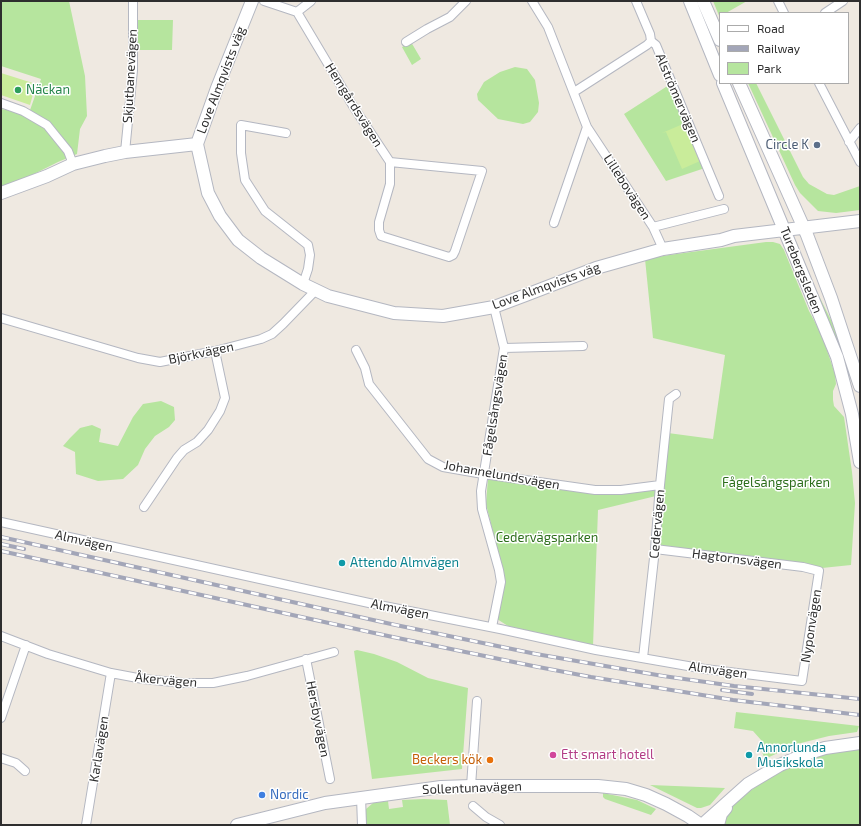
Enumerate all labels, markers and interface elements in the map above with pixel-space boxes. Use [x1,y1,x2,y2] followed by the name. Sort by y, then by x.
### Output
[719,12,849,84] legend
[757,21,785,35] text: Road
[193,24,249,136] street label: Love Almqvists väg
[120,29,140,123] street label: Skjutbanevägen
[757,41,800,55] text: Railway
[652,51,704,145] street label: Alströmervägen
[322,60,386,150] street label: Hemgårdsvägen
[757,61,782,75] text: Park
[26,82,70,98] place label: Näckan
[13,85,23,95] marker: Näckan
[766,137,809,153] place label: Circle K
[812,140,822,150] marker: Circle K
[600,151,654,223] street label: Lillebovägen
[777,224,825,316] street label: Turebergsleden
[490,259,602,313] street label: Love Almqvists väg
[167,338,235,368] street label: Björkvägen
[479,353,511,457] street label: Fågelsångsvägen
[443,457,561,493] street label: Johannelundsvägen
[722,475,830,491] park label: Fågelsångsparken
[646,489,668,559] street label: Cedervägen
[53,527,115,555] street label: Almvägen
[496,530,598,546] park label: Cedervägsparken
[691,546,783,572] street label: Hagtornsvägen
[350,555,459,571] place label: Attendo Almvägen
[337,558,347,568] marker: Attendo Almvägen
[797,588,825,664] street label: Nyponvägen
[370,596,430,622] street label: Almvägen
[688,658,748,682] street label: Almvägen
[134,670,198,690] street label: Åkervägen
[303,680,333,758] street label: Hersbyvägen
[86,715,112,783] street label: Karlavägen
[757,740,826,771] place label: Annorlunda Musikskola
[561,747,654,763] place label: Ett smart hotell
[548,750,558,760] marker: Ett smart hotell
[744,750,754,760] marker: Annorlunda Musikskola
[412,752,482,768] place label: Beckers kök
[485,755,495,765] marker: Beckers kök
[422,778,522,798] street label: Sollentunavägen
[270,787,309,803] place label: Nordic
[257,790,267,800] marker: Nordic

